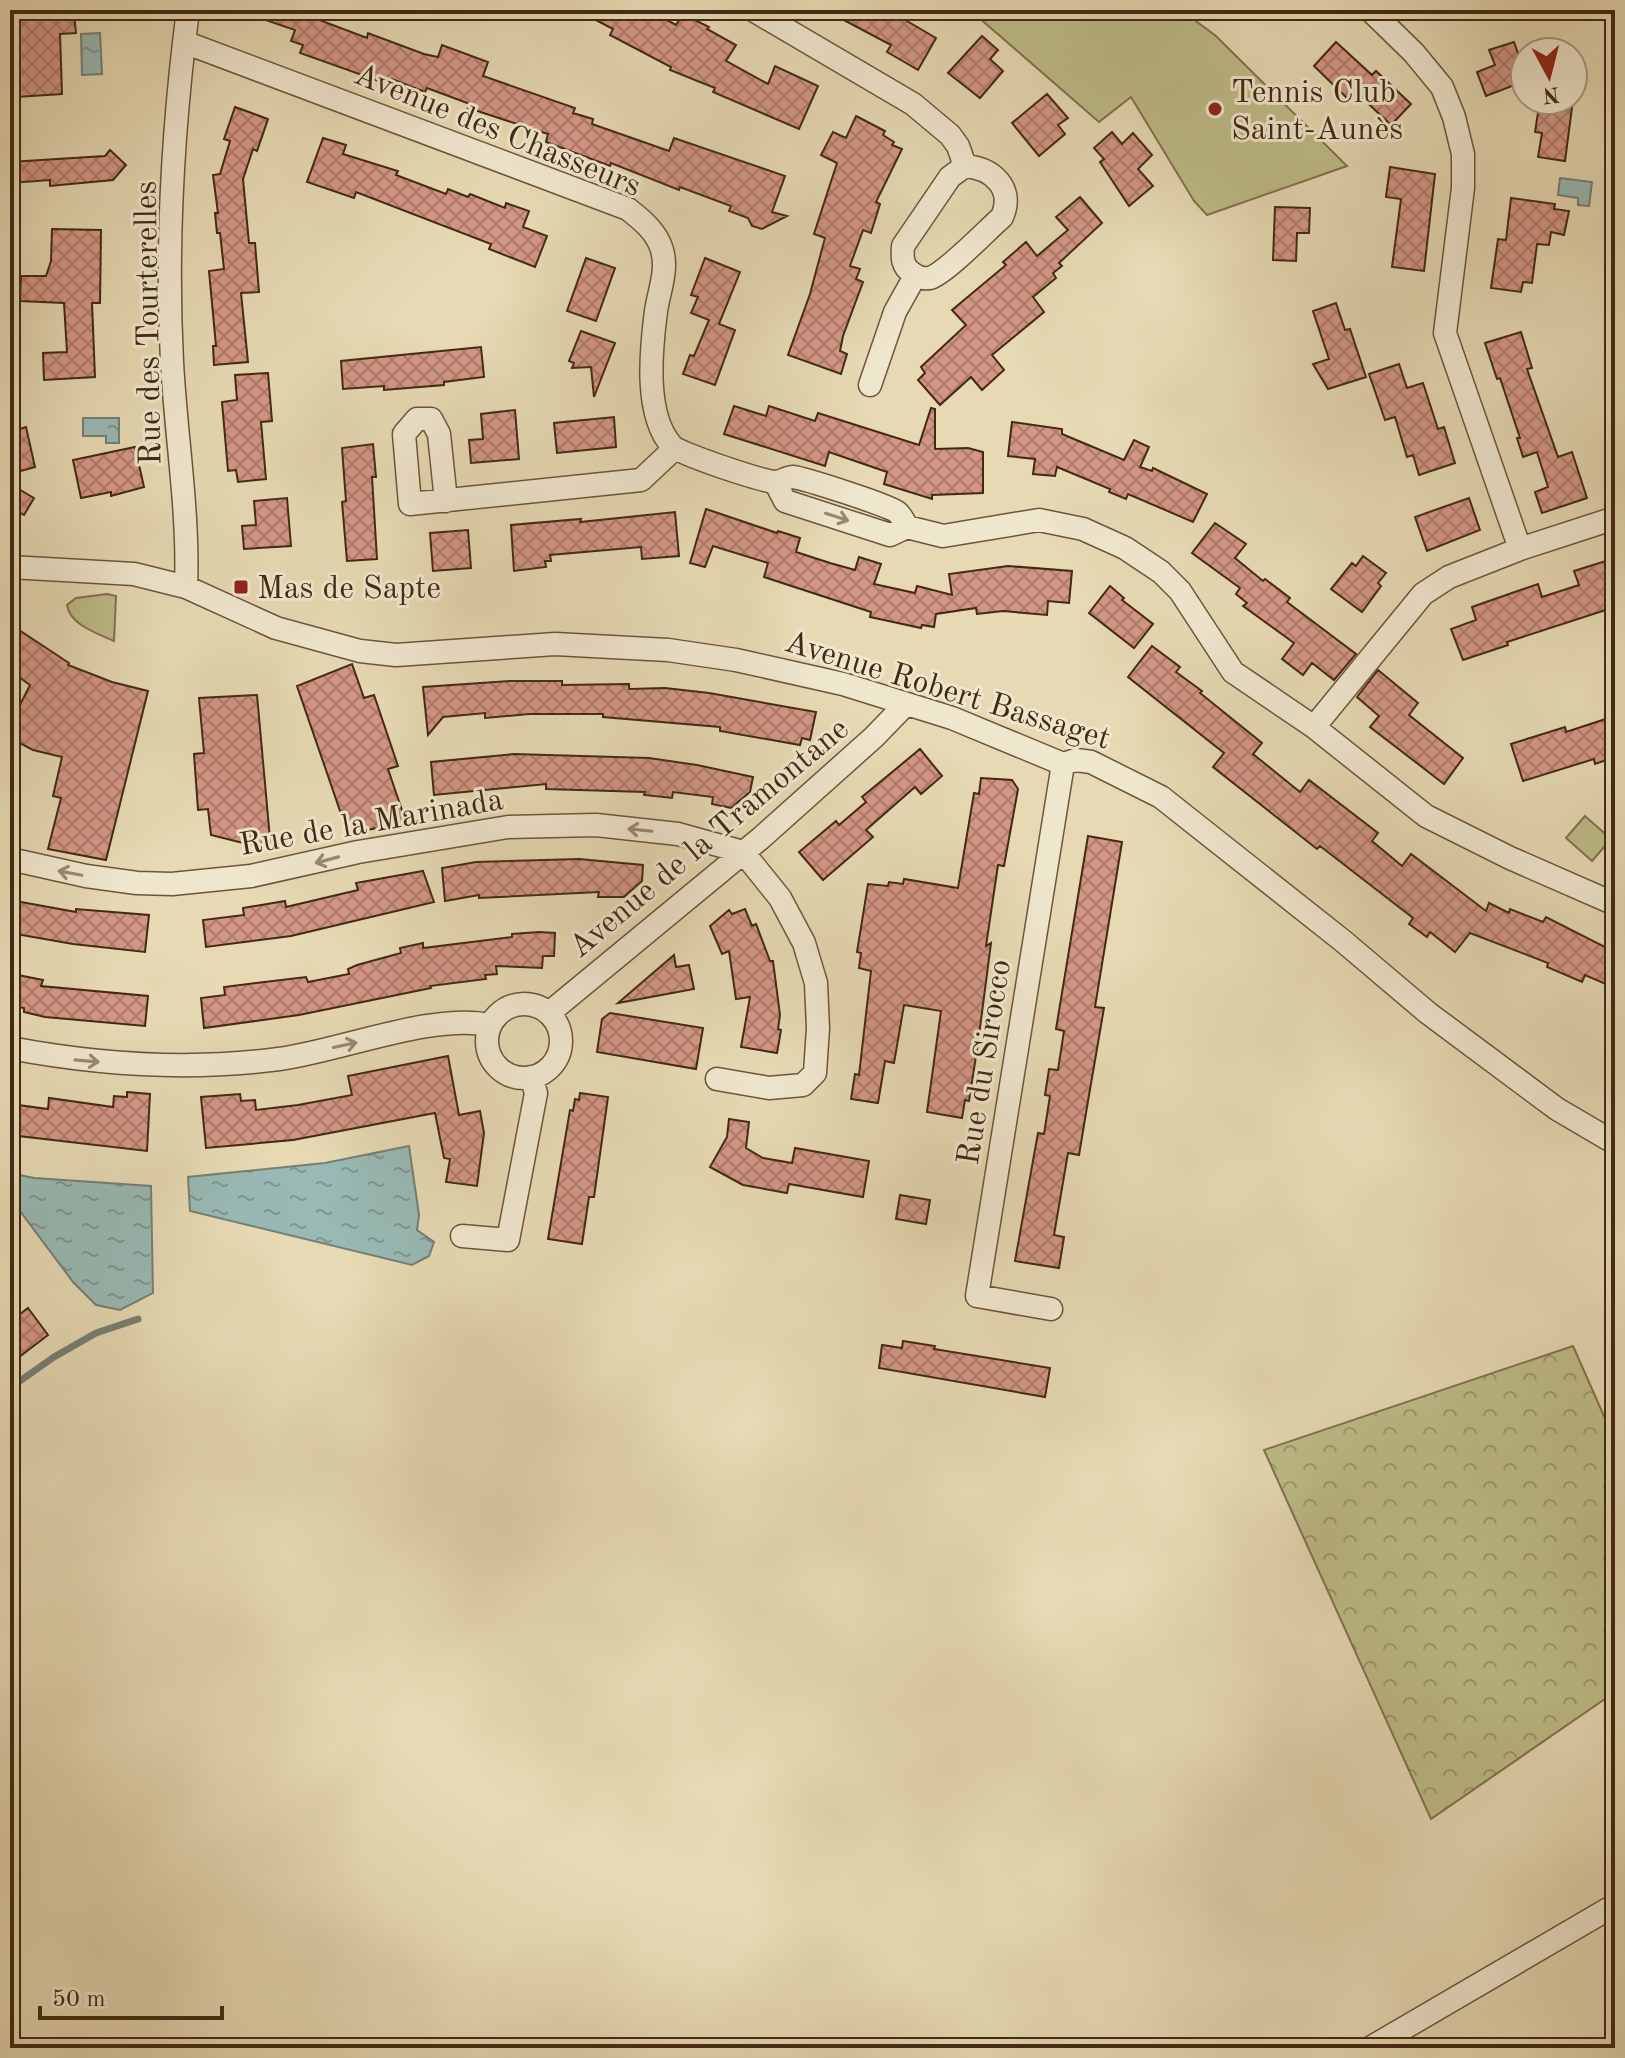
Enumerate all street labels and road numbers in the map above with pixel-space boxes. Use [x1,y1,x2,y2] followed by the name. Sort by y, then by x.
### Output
[349,60,645,204] street label: Avenue des Chasseurs
[132,181,168,465] street label: Rue des Tourterelles
[781,627,1114,757] street label: Avenue Robert Bassaget
[564,713,856,965] street label: Avenue de la Tramontane
[237,785,506,863] street label: Rue de la Marinada
[954,957,1018,1168] street label: Rue du Sirocco

